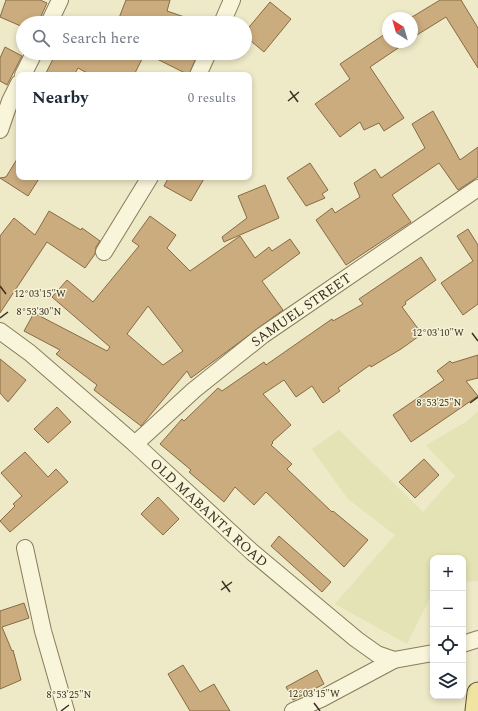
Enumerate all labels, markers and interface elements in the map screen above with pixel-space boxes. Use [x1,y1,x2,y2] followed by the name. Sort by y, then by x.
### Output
[382,12,418,48] north arrow
[16,16,252,60] search box
[30,27,52,49] icon: search
[62,27,140,50] text: Search here
[32,85,88,111] text: Nearby
[188,88,236,108] text: 0 results
[246,267,355,351] street label: SAMUEL STREET
[14,286,66,302] text: 12°03'15"W
[17,304,62,320] text: 8°53'30"N
[412,325,464,341] text: 12°03'10"W
[417,395,462,411] text: 8°53'25"N
[146,453,273,572] street label: OLD MABANTA ROAD
[430,555,466,699] map controls
[430,555,466,591] button: +
[430,591,466,627] button: −
[430,627,466,663] button: locate
[430,663,466,699] button: layers
[288,686,340,702] text: 12°03'15"W
[47,687,92,703] text: 8°53'25"N

